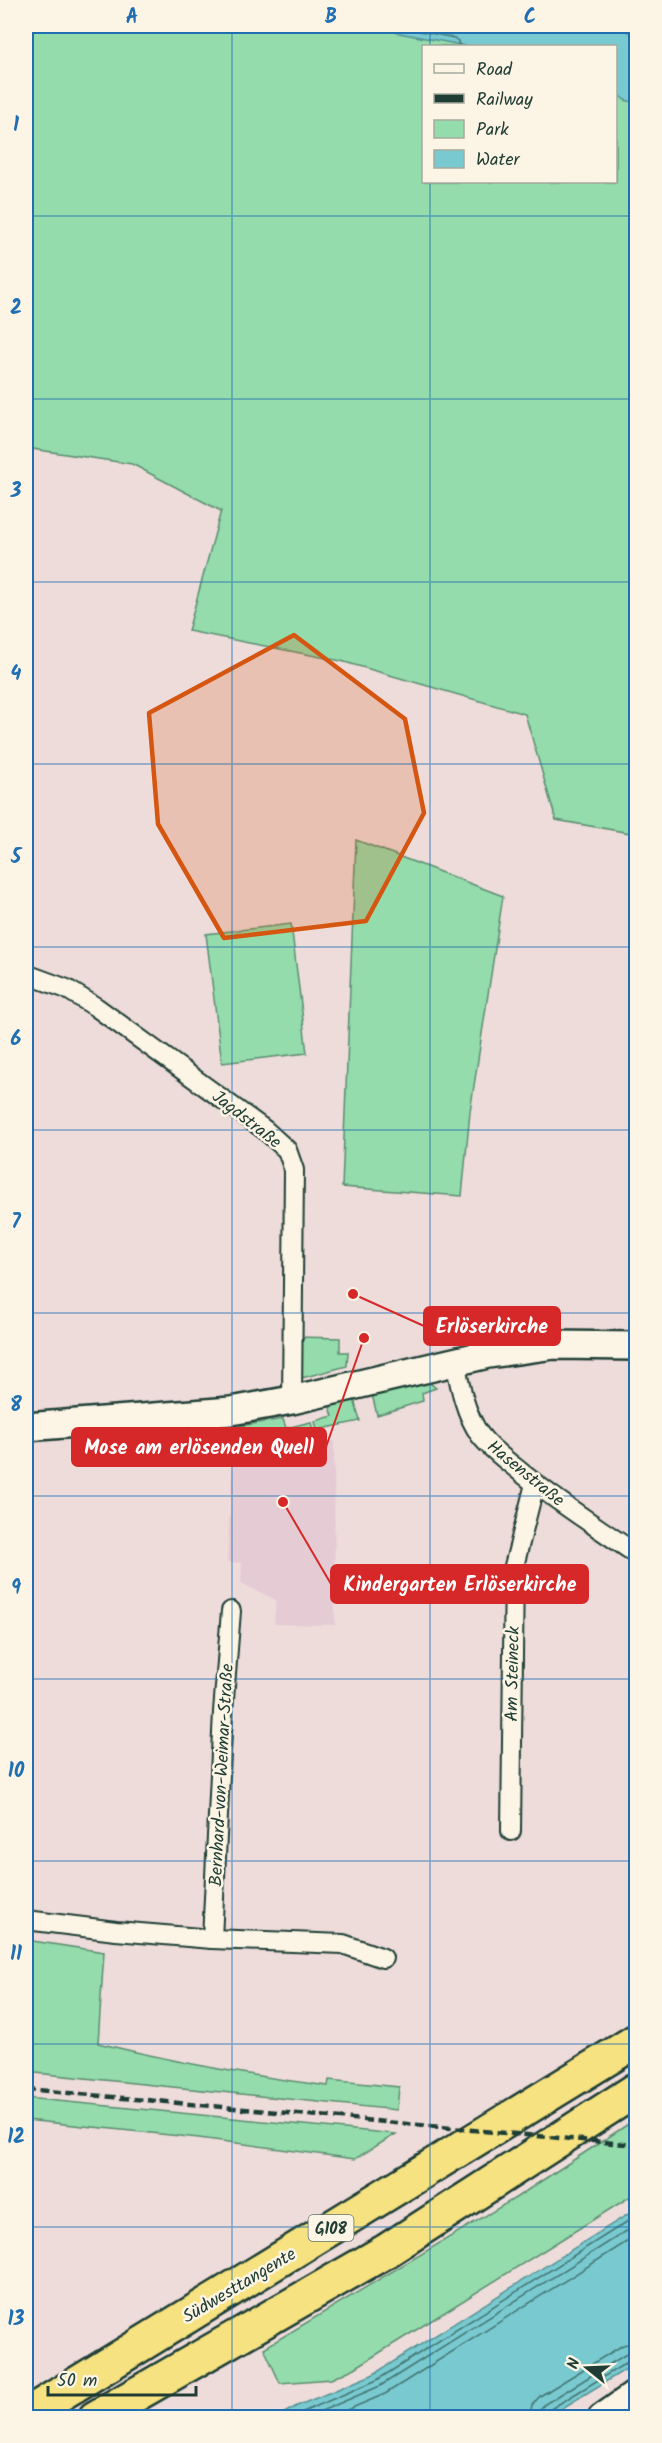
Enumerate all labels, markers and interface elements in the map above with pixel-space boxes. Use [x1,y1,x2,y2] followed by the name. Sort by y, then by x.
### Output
[126,2,138,34] text: A
[325,2,337,34] text: B
[524,2,536,34] text: C
[422,45,617,183] legend
[476,56,513,85] text: Road
[476,86,533,115] text: Railway
[13,110,19,142] text: 1
[476,116,509,145] text: Park
[476,146,521,175] text: Water
[10,293,22,325] text: 2
[10,476,22,508] text: 3
[11,659,22,691] text: 4
[10,842,23,874] text: 5
[11,1024,22,1056] text: 6
[205,1083,287,1157] street label: Jagdstraße
[11,1207,21,1239] text: 7
[424,1307,560,1345] callout: Erlöserkirche
[436,1312,548,1344] text: Erlöserkirche
[10,1390,22,1422] text: 8
[72,1428,326,1466] callout: Mose am erlösenden Quell
[84,1433,314,1465] text: Mose am erlösenden Quell
[480,1433,571,1515] street label: Hasenstraße
[331,1565,588,1603] callout: Kindergarten Erlöserkirche
[344,1570,577,1602] text: Kindergarten Erlöserkirche
[11,1573,21,1605] text: 9
[498,1625,529,1722] street label: Am Steineck
[202,1663,243,1887] street label: Bernhard-von-Weimar-Straße
[8,1756,25,1788] text: 10
[10,1939,22,1971] text: 11
[7,2122,25,2154] text: 12
[308,2215,354,2241] road number: G108
[177,2241,302,2332] street label: Südwesttangente
[8,2304,25,2336] text: 13
[557,2338,617,2398] north arrow
[561,2355,588,2372] text: N
[48,2359,196,2397] scale bar
[57,2367,97,2396] text: 50 m

